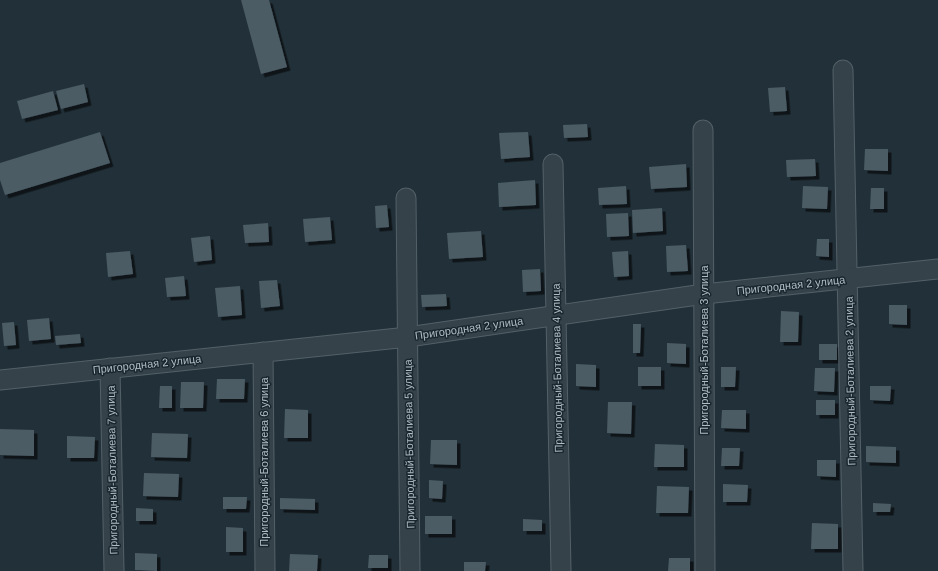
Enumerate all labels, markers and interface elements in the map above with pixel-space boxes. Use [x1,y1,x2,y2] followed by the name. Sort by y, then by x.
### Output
[698,264,710,435] street label: Пригородный-Боталиева 3 улица
[736,273,847,297] street label: Пригородная 2 улица
[550,282,564,453] street label: Пригородный-Боталиева 4 улица
[843,295,857,466] street label: Пригородный-Боталиева 2 улица
[414,314,525,342] street label: Пригородная 2 улица
[92,352,203,376] street label: Пригородная 2 улица
[402,358,416,529] street label: Пригородный-Боталиева 5 улица
[258,376,270,547] street label: Пригородный-Боталиева 6 улица
[105,384,119,555] street label: Пригородный-Боталиева 7 улица

